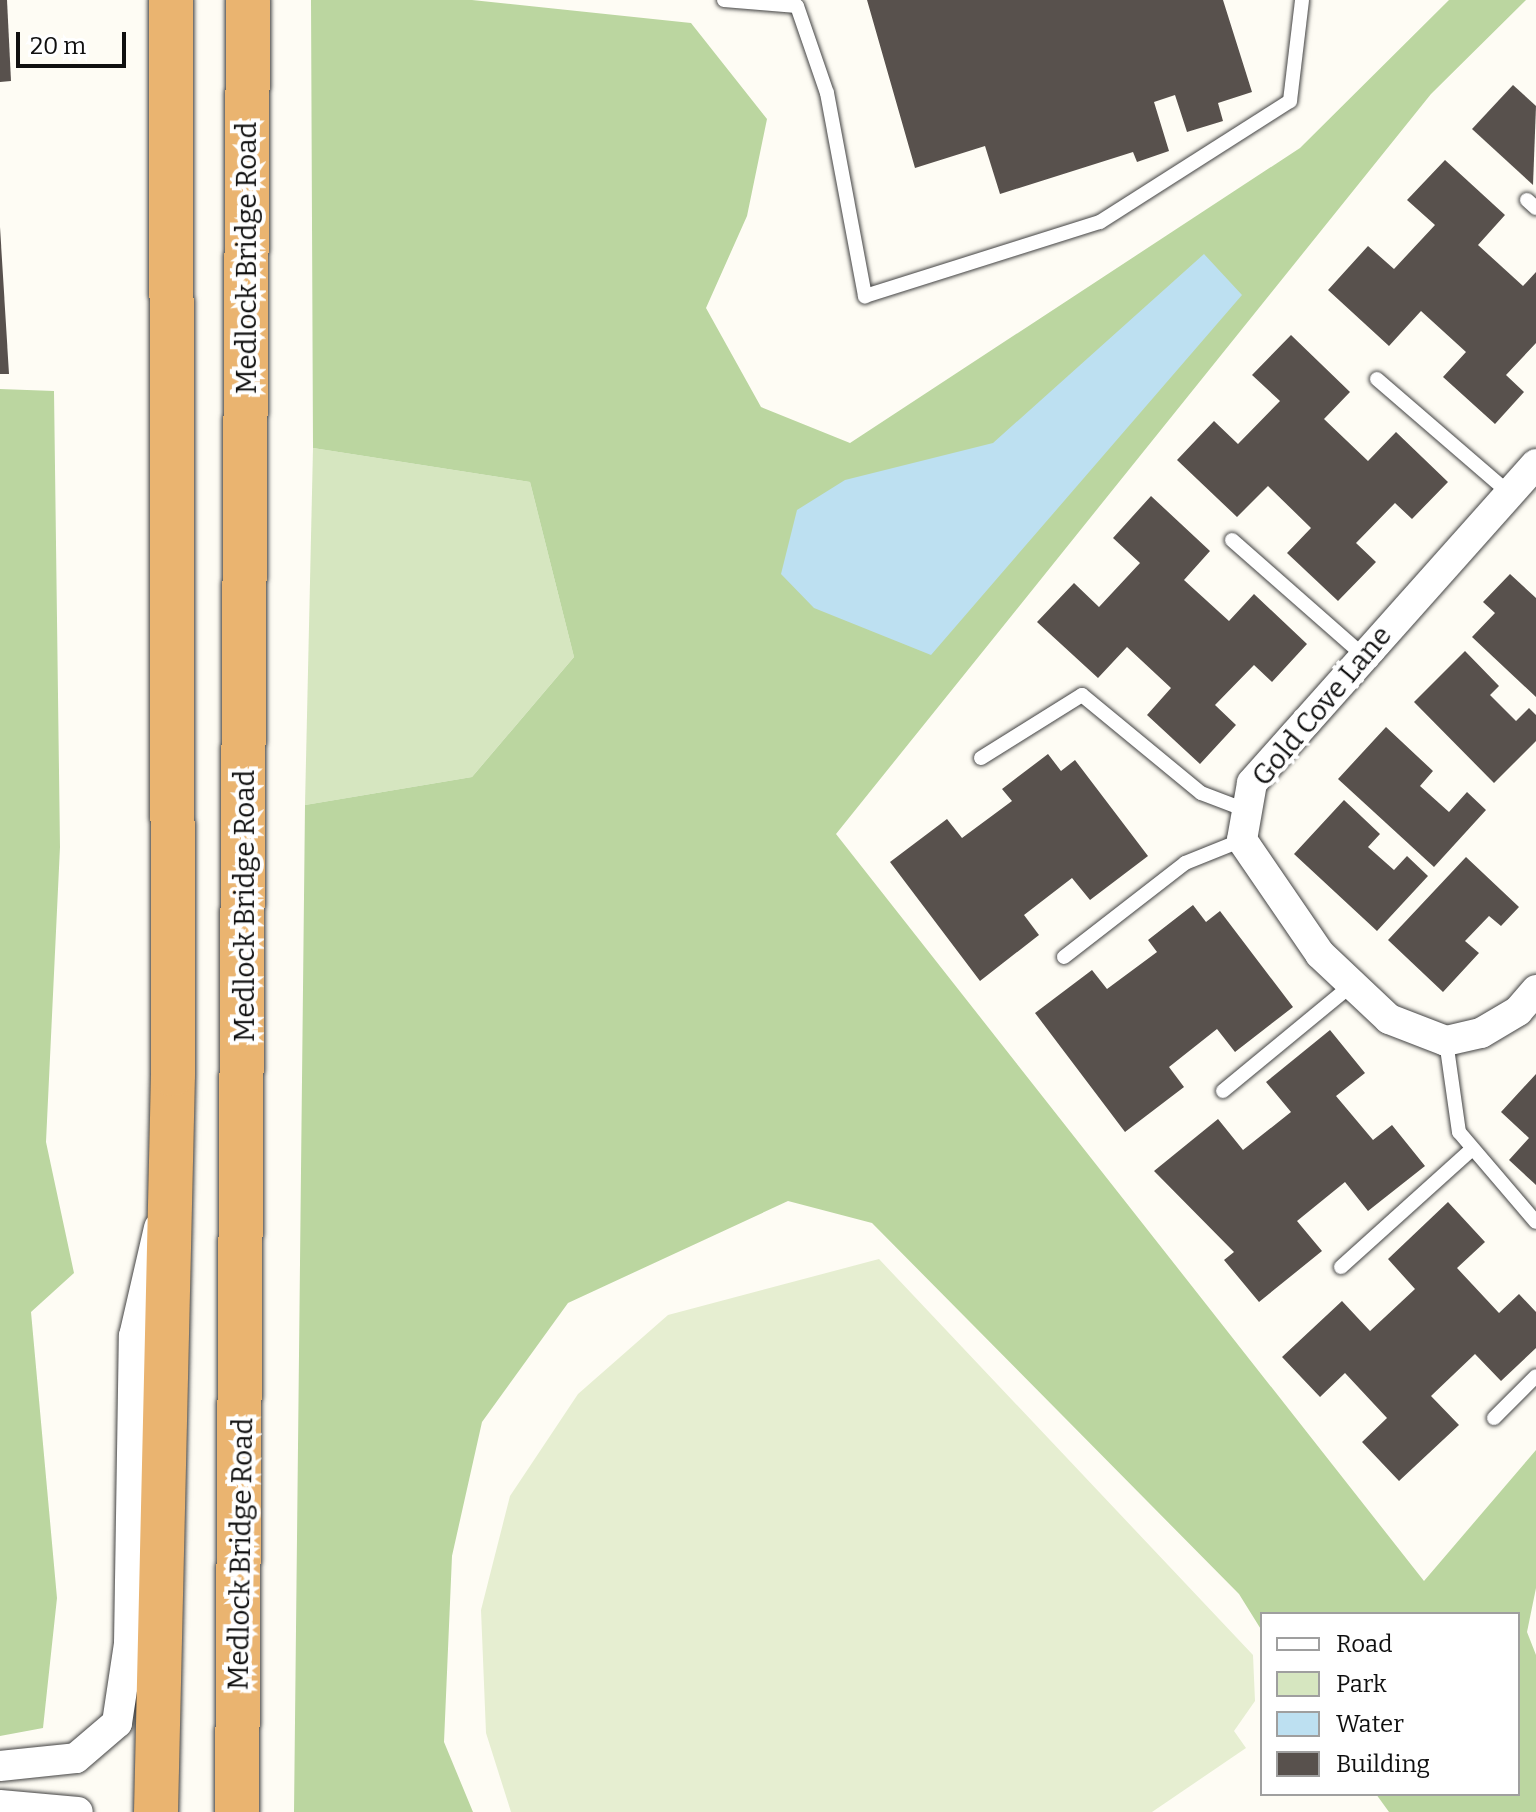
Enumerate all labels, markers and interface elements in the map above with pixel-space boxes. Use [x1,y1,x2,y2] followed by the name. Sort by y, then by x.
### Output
[20,16,130,66] scale bar
[30,32,86,60] text: 20 m
[230,122,264,394] street label: Medlock Bridge Road
[1245,619,1399,793] street label: Gold Cove Lane
[228,770,262,1042] street label: Medlock Bridge Road
[222,1418,260,1690] street label: Medlock Bridge Road
[1260,1612,1520,1796] legend
[1336,1630,1392,1658] text: Road
[1336,1670,1387,1698] text: Park
[1336,1710,1404,1738] text: Water
[1336,1750,1430,1778] text: Building

